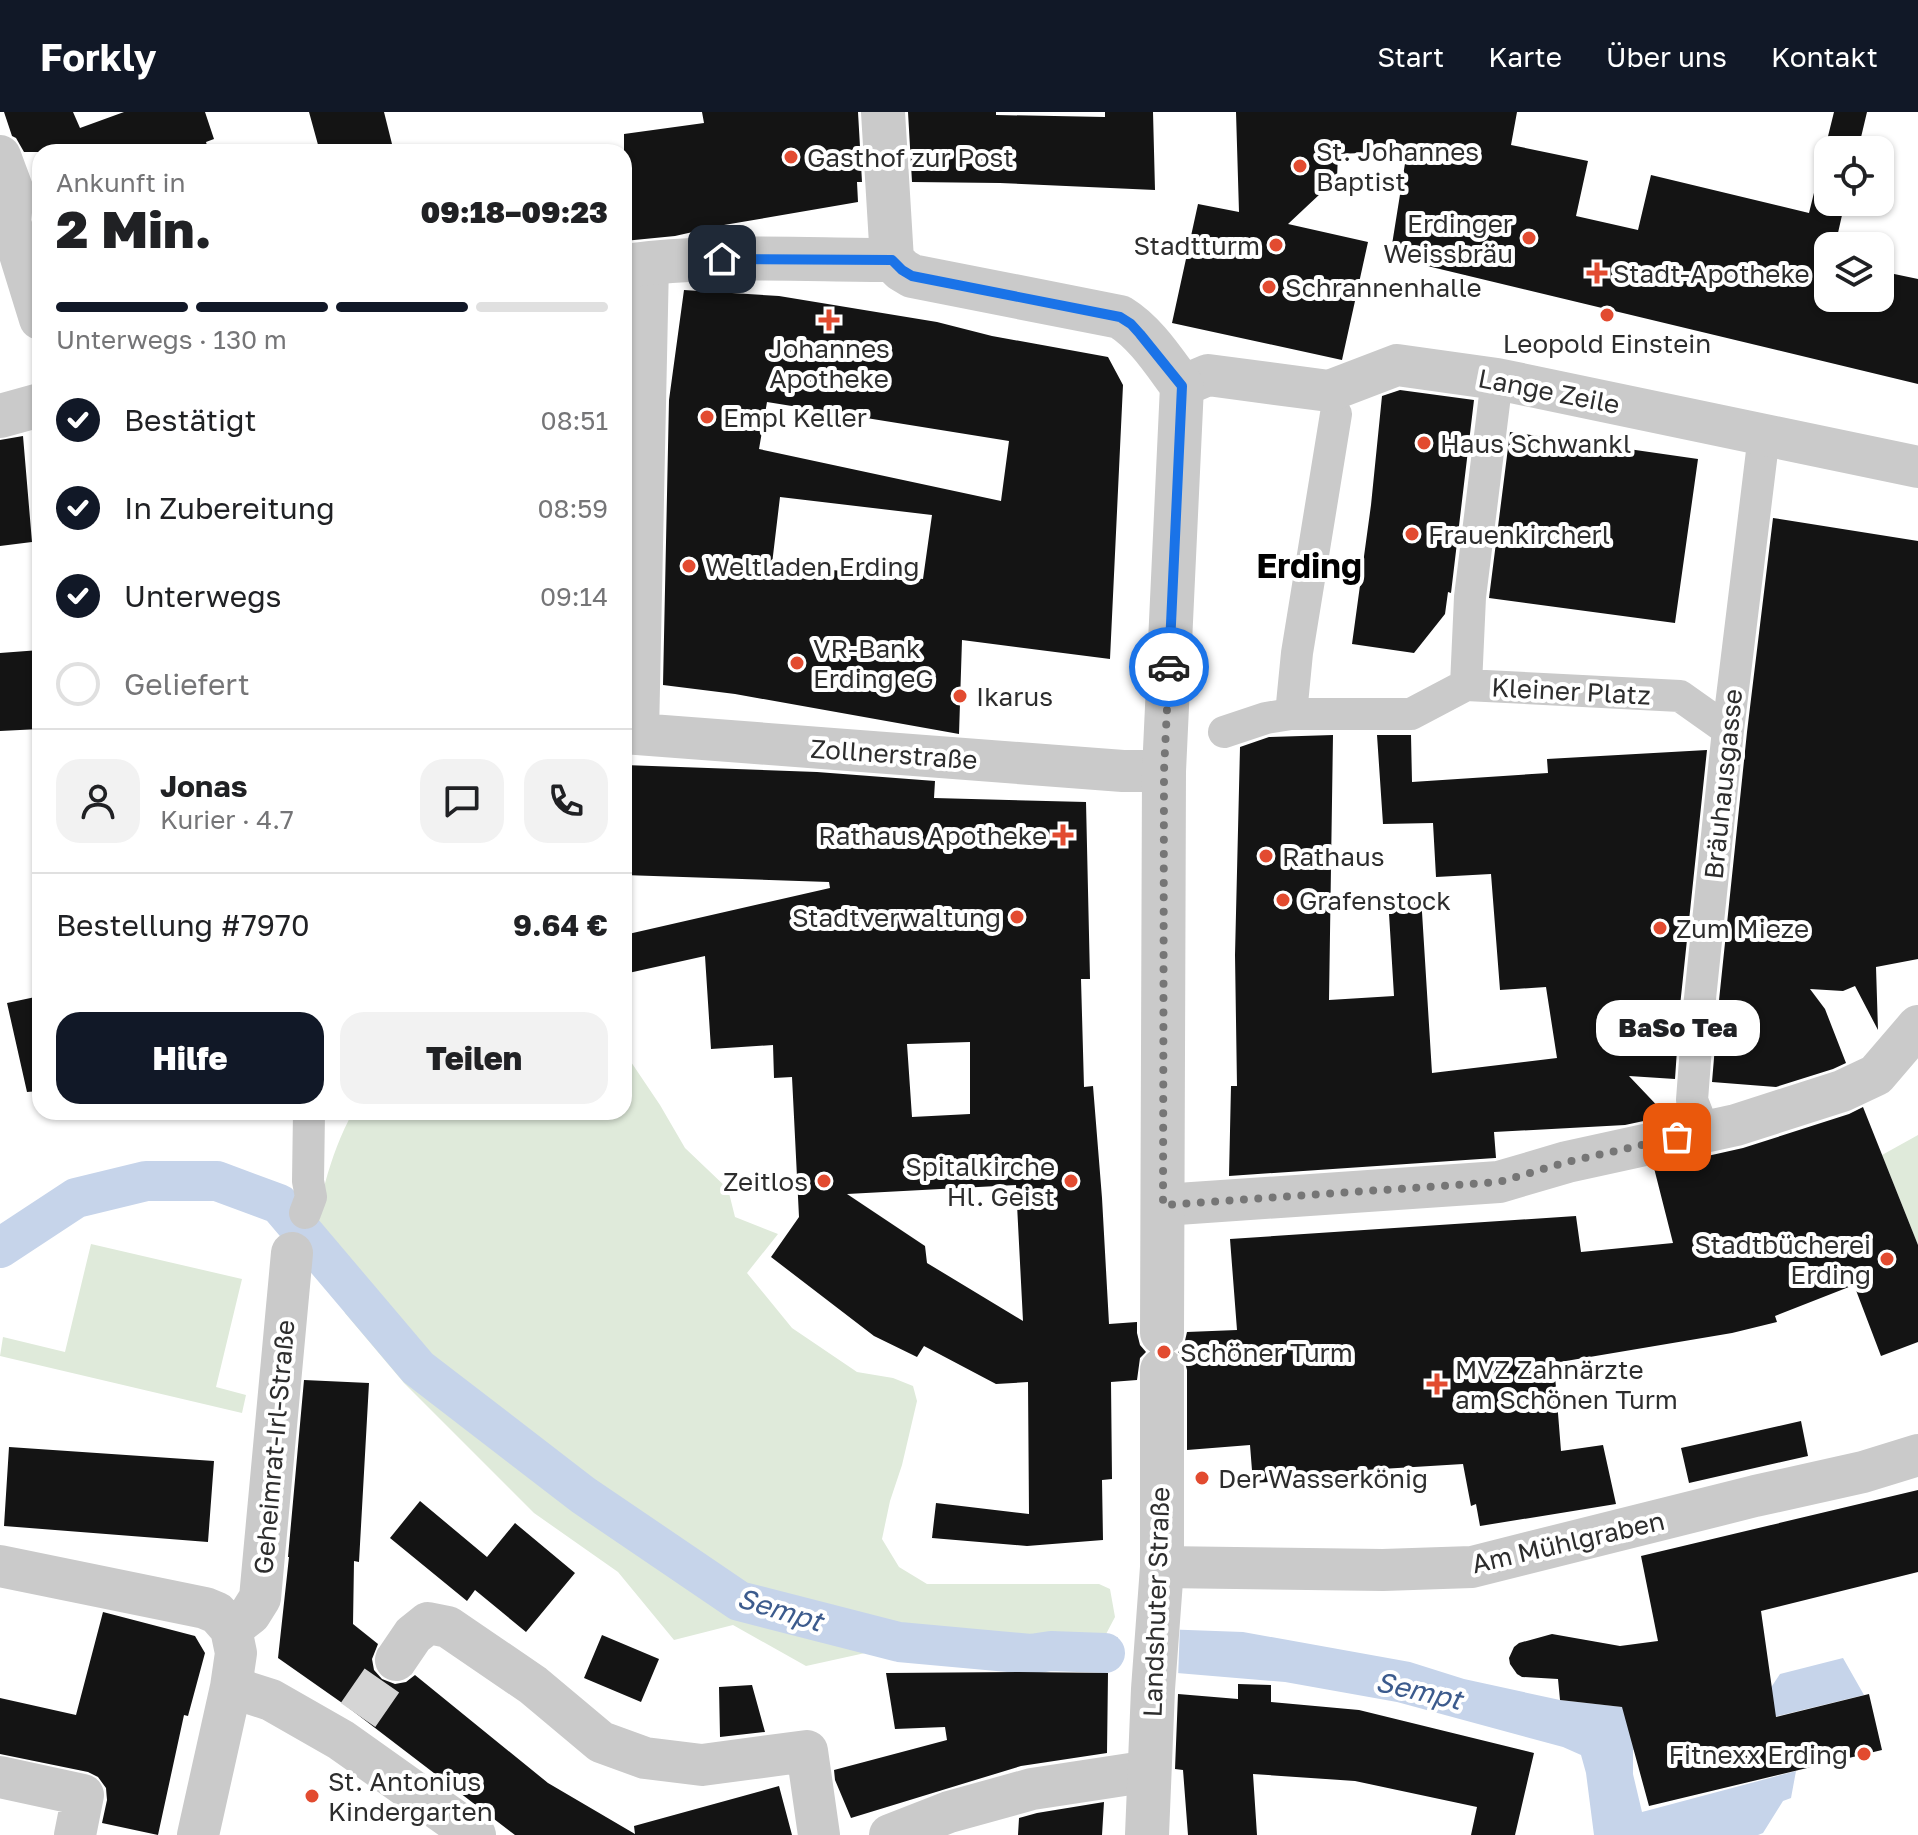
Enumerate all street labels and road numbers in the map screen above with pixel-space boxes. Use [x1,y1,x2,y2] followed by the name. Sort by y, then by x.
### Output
[1476,362,1622,420] street label: Lange Zeile
[1491,671,1651,711] street label: Kleiner Platz
[1698,687,1748,881] street label: Bräuhausgasse
[809,733,979,775] street label: Zollnerstraße
[247,1319,301,1575] street label: Geheimrat-Irl-Straße
[1136,1486,1176,1718] street label: Landshuter Straße
[1469,1505,1667,1579] street label: Am Mühlgraben

